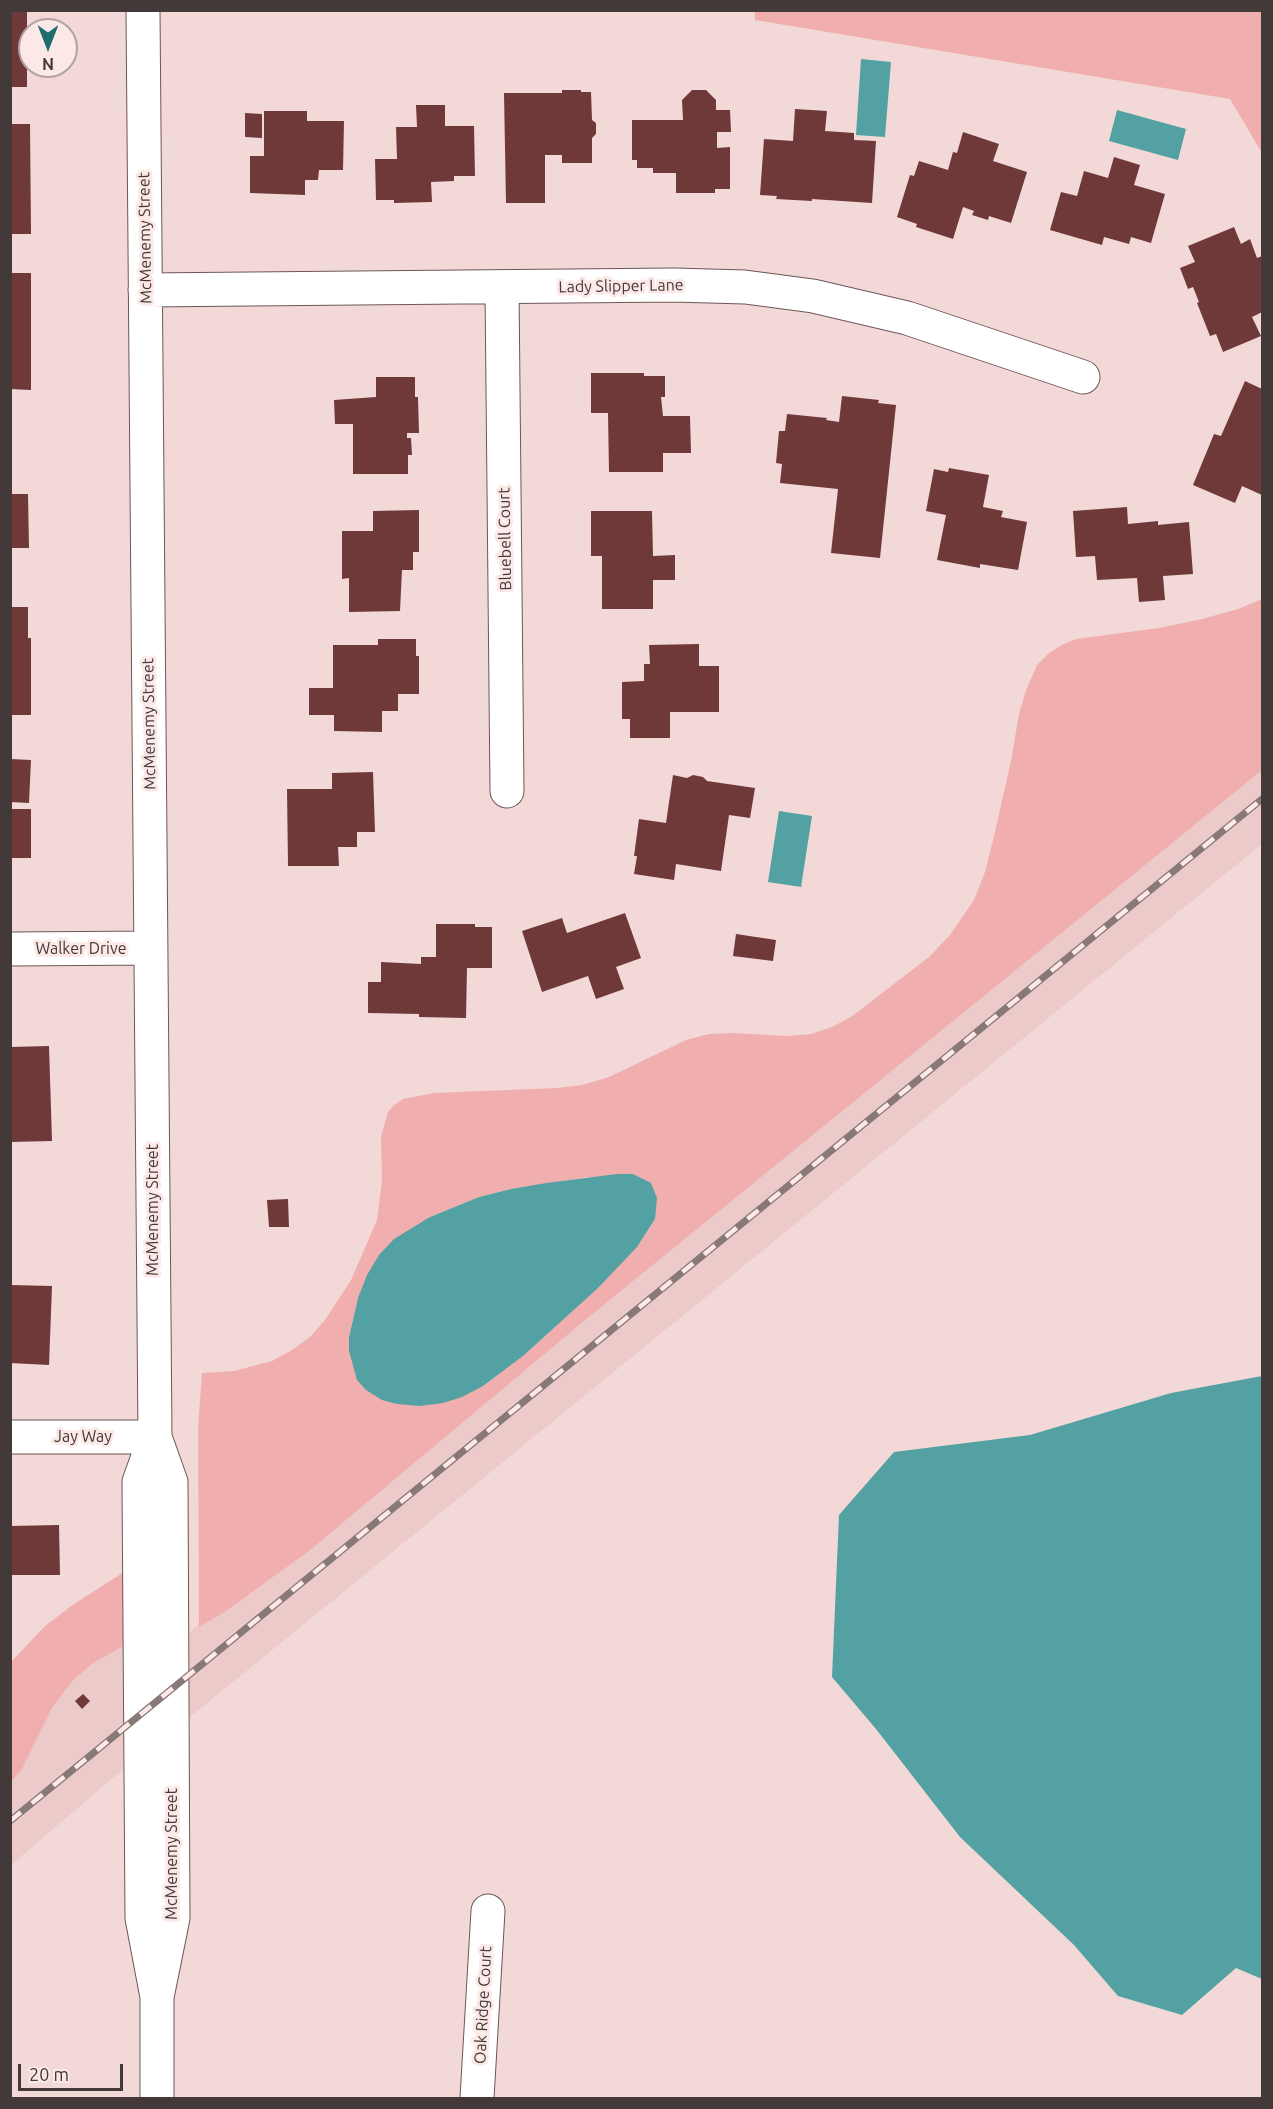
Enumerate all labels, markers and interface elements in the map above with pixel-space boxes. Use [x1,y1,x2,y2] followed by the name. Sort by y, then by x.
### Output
[18,18,78,78] north arrow
[42,55,54,73] text: N
[134,172,156,304] street label: McMenemy Street
[558,275,684,297] street label: Lady Slipper Lane
[495,487,515,591] street label: Bluebell Court
[138,658,160,790] street label: McMenemy Street
[35,939,127,959] street label: Walker Drive
[143,1144,163,1276] street label: McMenemy Street
[54,1427,112,1447] street label: Jay Way
[162,1788,182,1920] street label: McMenemy Street
[470,1946,496,2064] street label: Oak Ridge Court
[21,2052,126,2090] scale bar
[29,2064,69,2084] text: 20 m

